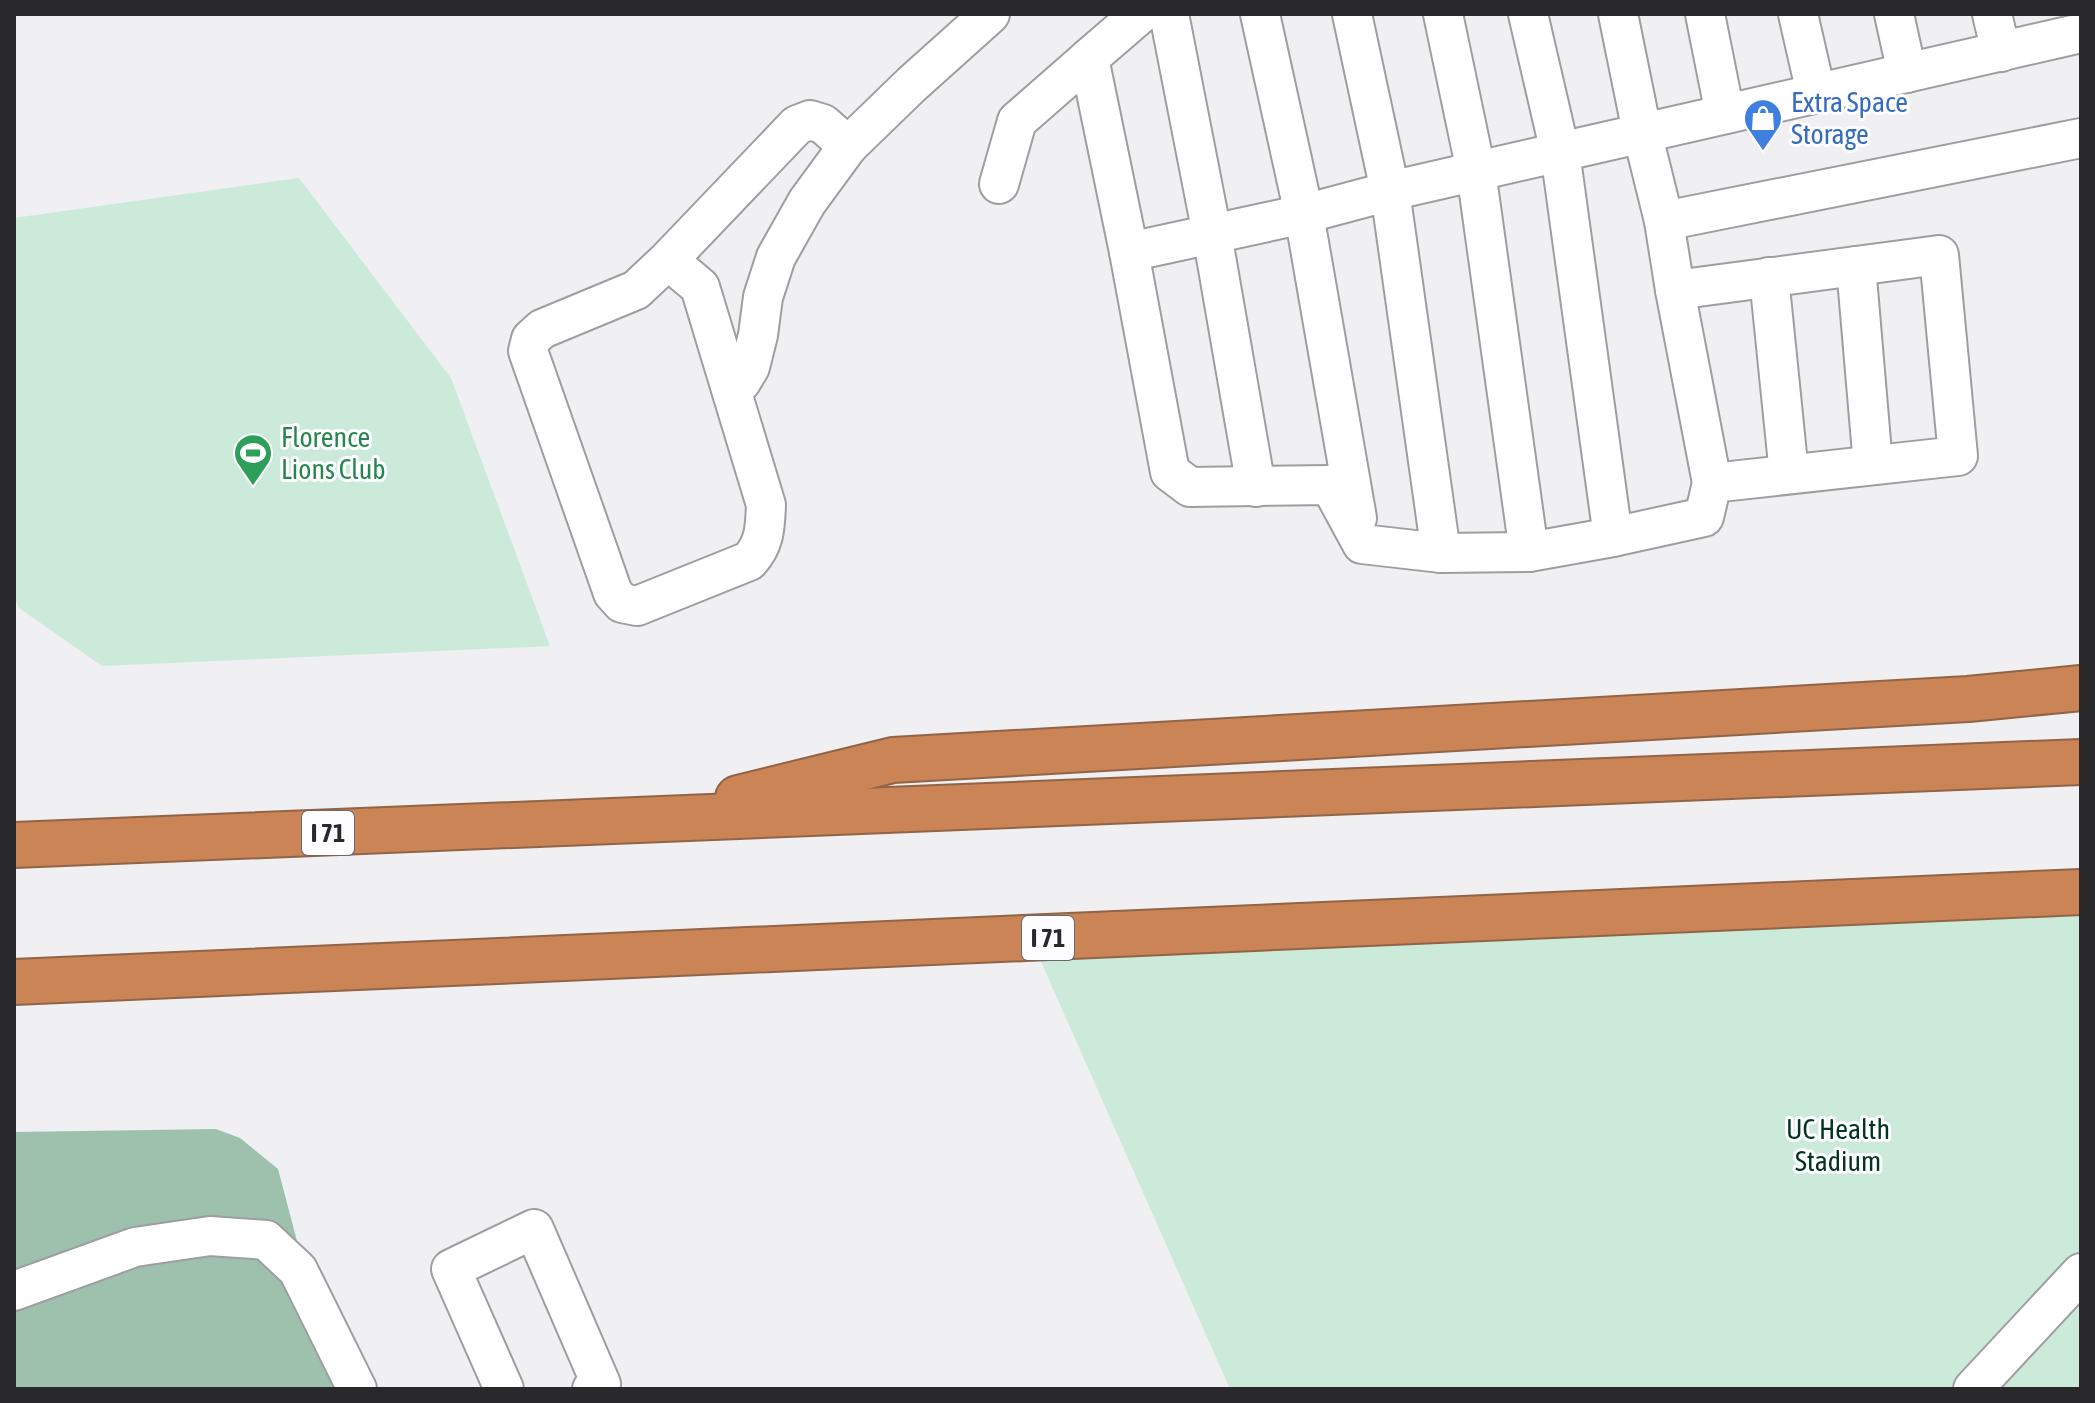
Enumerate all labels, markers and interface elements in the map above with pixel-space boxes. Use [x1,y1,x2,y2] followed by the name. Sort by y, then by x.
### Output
[1791,86,1908,150] place label: Extra Space Storage
[1742,97,1784,152] shop icon: Extra Space Storage
[281,421,386,485] place label: Florence Lions Club
[232,432,274,487] sports icon: Florence Lions Club
[302,811,354,855] road number: I 71
[1022,916,1074,960] road number: I 71
[1786,1113,1890,1177] park label: UC Health Stadium

